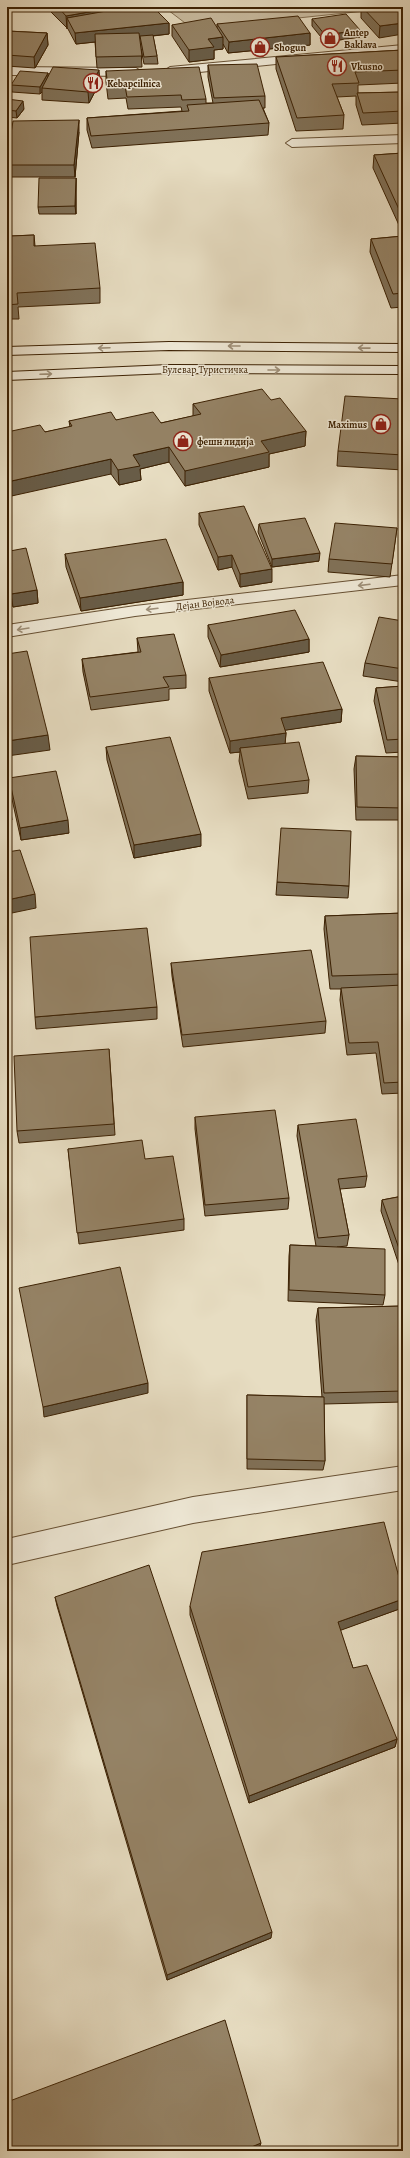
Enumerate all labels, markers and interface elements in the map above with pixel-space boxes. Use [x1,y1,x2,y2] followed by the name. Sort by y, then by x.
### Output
[343,26,377,51] place label: Antep Baklava
[319,27,341,49] shop icon: Antep Baklava
[249,36,271,58] shop icon: Shogun
[274,41,306,54] place label: Shogun
[326,55,348,77] restaurant icon: Vkusno
[350,60,383,73] place label: Vkusno
[82,72,104,94] restaurant icon: Kebapcilnica
[107,77,161,90] place label: Kebapcilnica
[228,342,241,350] one-way arrow
[98,344,111,352] one-way arrow
[358,344,371,352] one-way arrow
[162,363,249,377] street label: Булевар Туристичка
[267,366,280,374] one-way arrow
[39,370,52,377] one-way arrow
[370,413,392,435] shop icon: Maximus
[328,418,367,431] place label: Maximus
[172,430,194,452] shop icon: фешн лидија
[197,435,254,448] place label: фешн лидија
[358,581,371,589] one-way arrow
[175,593,235,613] street label: Дејан Војвода
[146,606,159,613] one-way arrow
[17,625,30,633] one-way arrow

